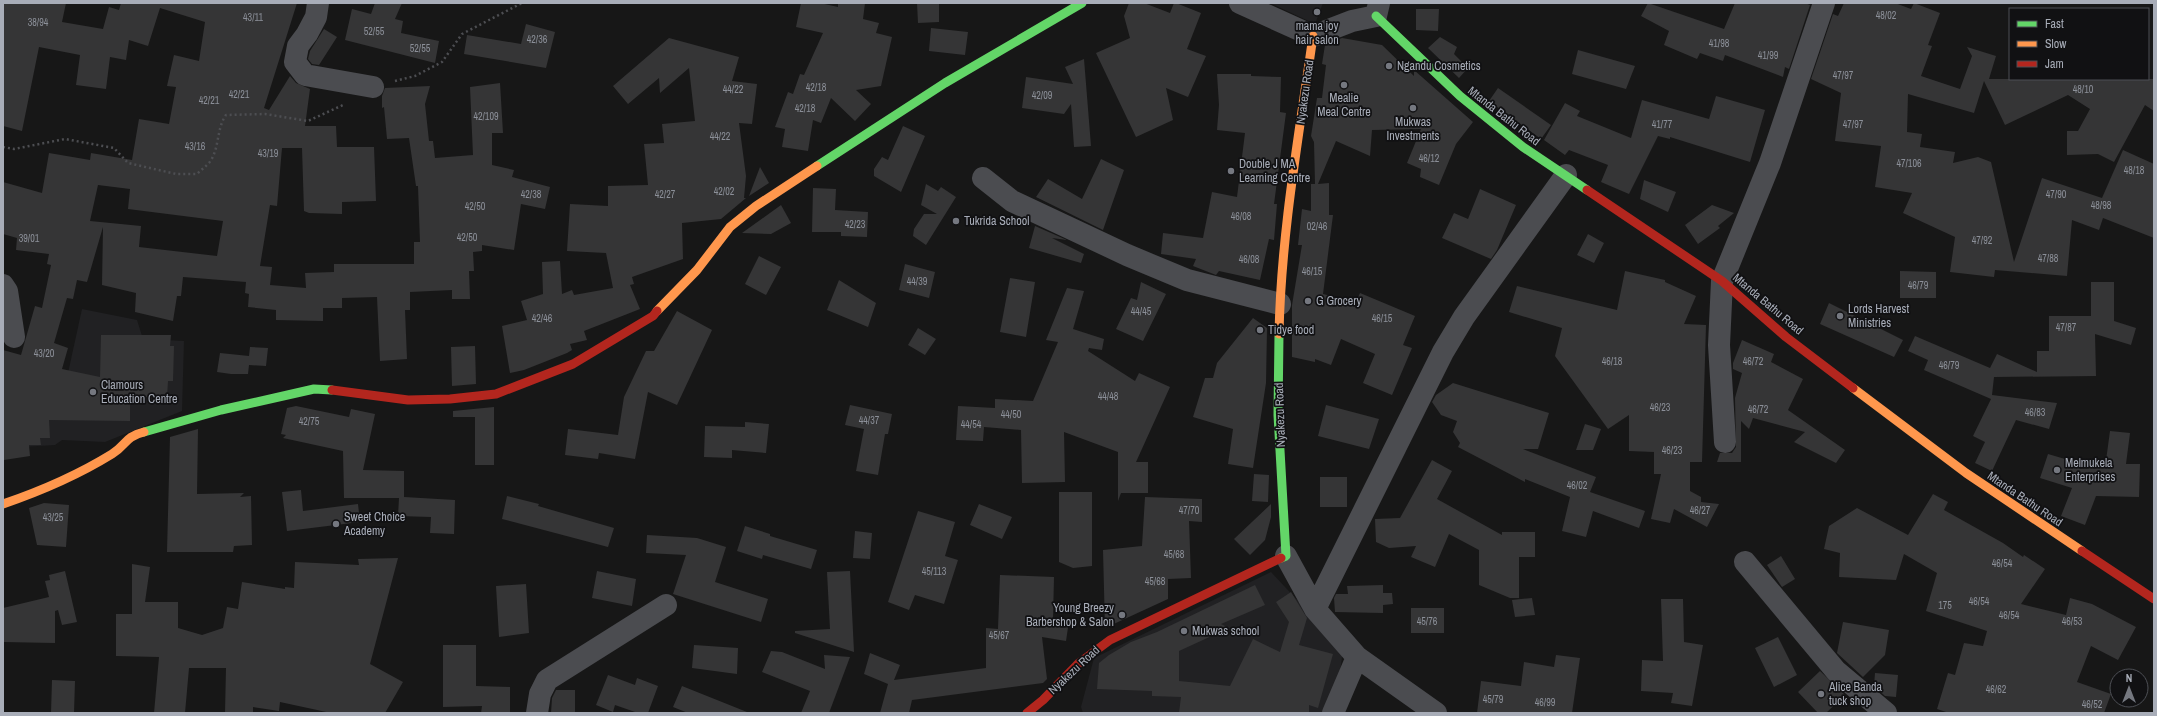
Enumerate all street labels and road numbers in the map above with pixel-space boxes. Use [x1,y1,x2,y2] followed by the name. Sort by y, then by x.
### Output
[1293,59,1317,125] street label: Nyakezu Road
[1465,83,1543,149] street label: Mtanda Bathu Road
[1729,270,1807,338] street label: Mtanda Bathu Road
[1271,382,1289,448] street label: Nyakezu Road
[1984,468,2066,530] street label: Mtanda Bathu Road
[1045,642,1103,698] street label: Nyakezu Road

